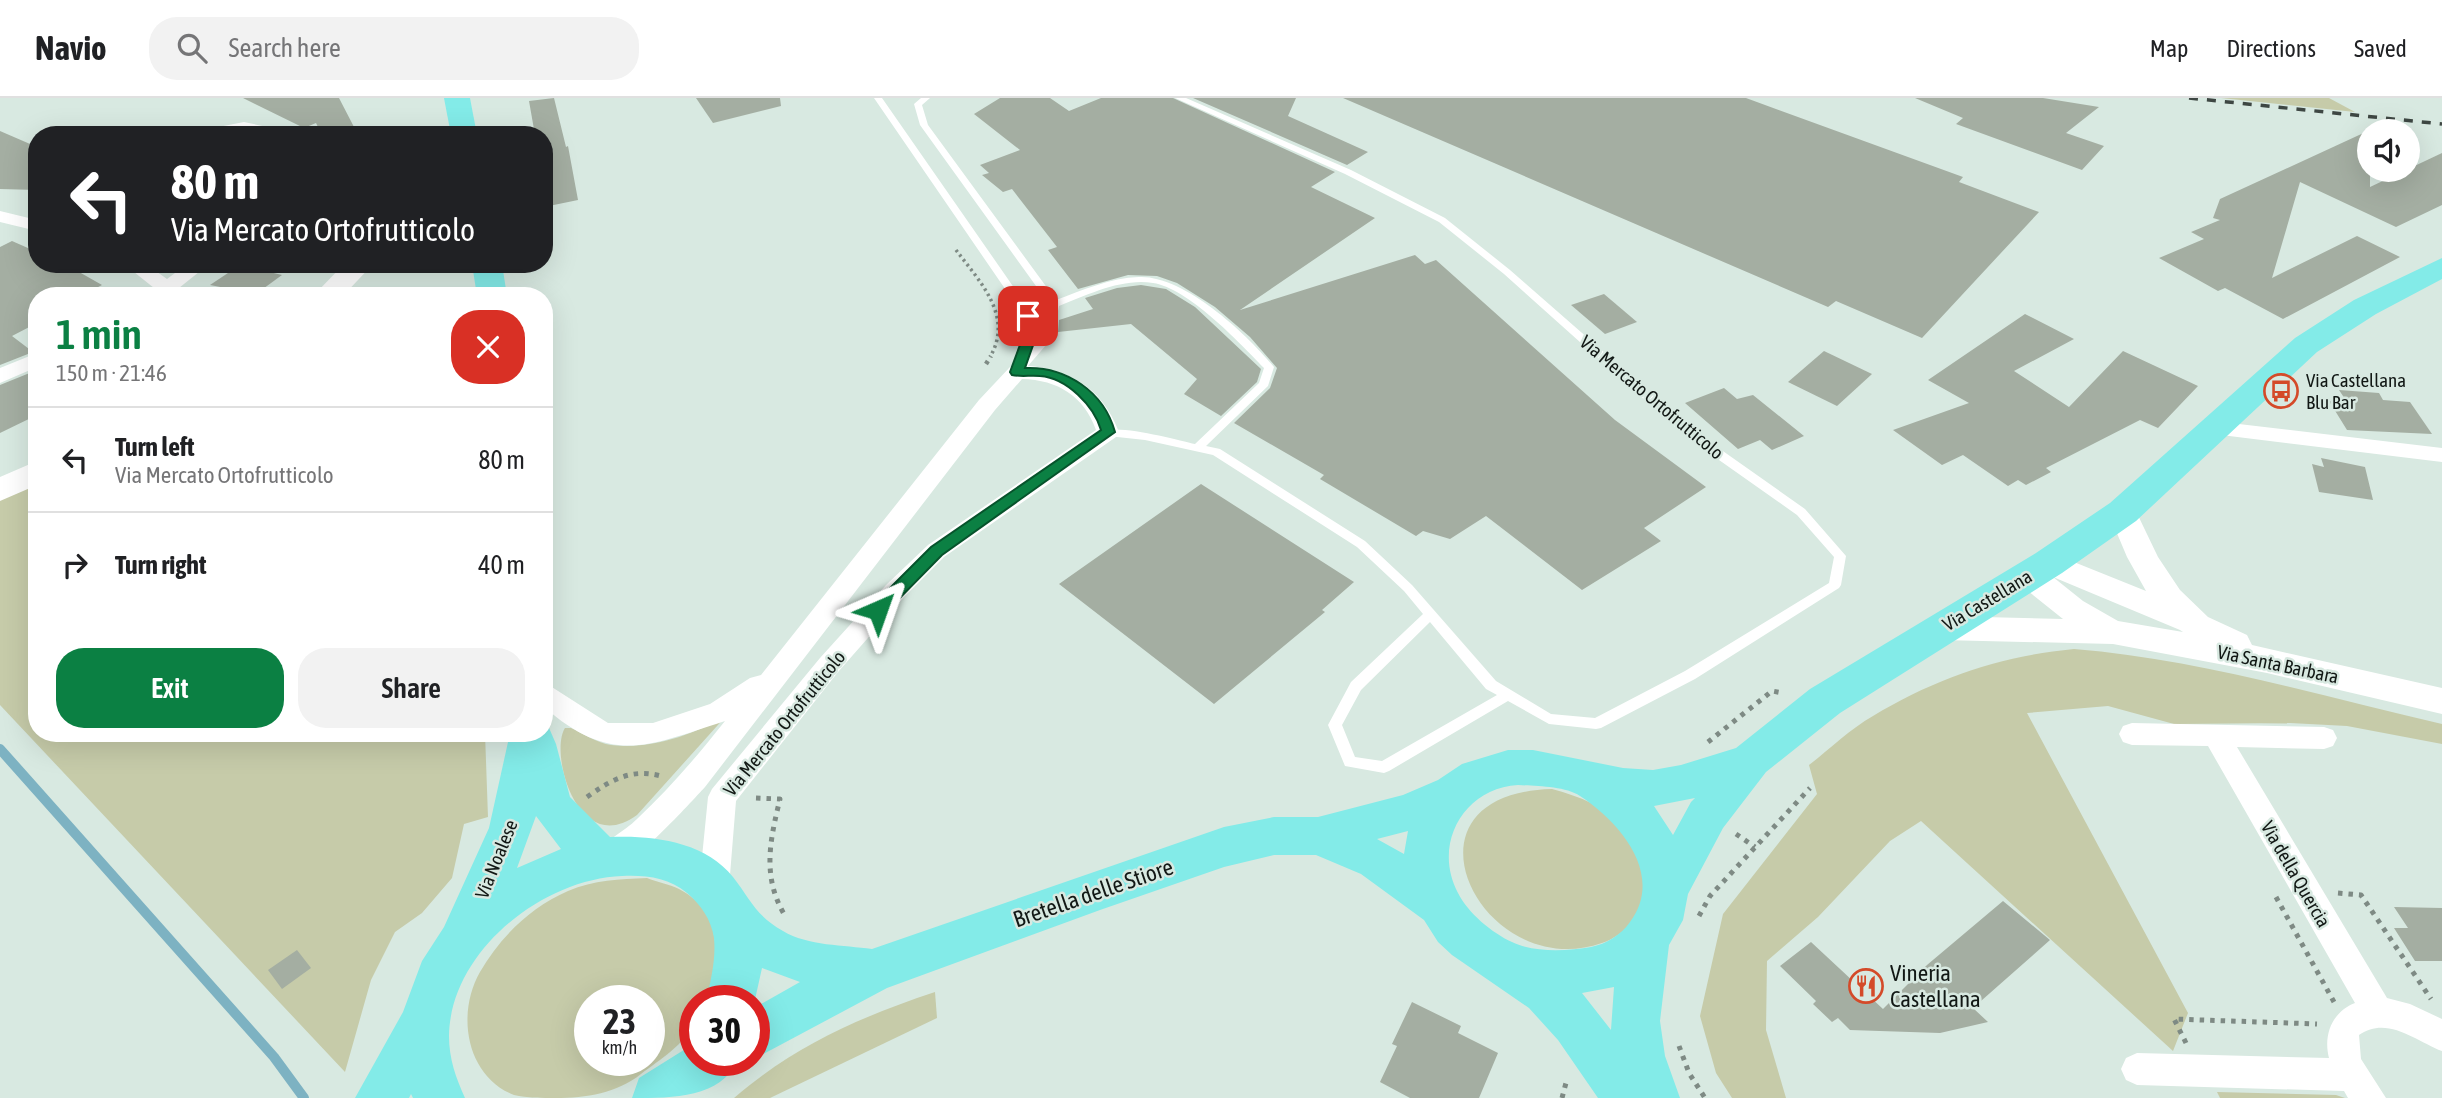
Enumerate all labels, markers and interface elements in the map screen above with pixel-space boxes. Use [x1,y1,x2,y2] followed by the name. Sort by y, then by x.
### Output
[149,17,639,80] search box
[35,29,107,67] text: Navio
[173,29,211,67] icon: search
[229,33,341,63] text: Search here
[2150,35,2188,62] text: Map
[2226,35,2316,62] text: Directions
[2354,35,2407,62] text: Saved
[2357,119,2420,182] map controls
[2357,119,2420,182] button: sound
[171,153,259,209] text: 80 m
[56,154,147,245] icon: left
[171,211,475,248] text: Via Mercato Ortofrutticolo
[998,286,1058,346] pin
[1009,297,1047,335] icon: arrive
[56,310,142,358] text: 1 min
[451,310,525,384] button: close
[1576,331,1728,463] street label: Via Mercato Ortofrutticolo
[56,360,167,386] text: 150 m · 21:46
[2306,369,2406,413] place label: Via Castellana Blu Bar
[2262,372,2300,410] bus stop icon: Via Castellana Blu Bar
[115,432,195,462] text: Turn left
[56,441,94,479] icon: left
[478,445,525,475] text: 80 m
[115,462,334,488] text: Via Mercato Ortofrutticolo
[56,546,94,584] icon: right
[115,550,206,580] text: Turn right
[478,550,525,580] text: 40 m
[1938,565,2036,635] street label: Via Castellana
[841,573,915,647] position arrow
[2215,640,2341,688] street label: Via Santa Barbara
[719,646,849,800] street label: Via Mercato Ortofrutticolo
[56,648,284,728] button: Exit
[298,648,525,728] button: Share
[470,816,522,902] street label: Via Noalese
[2257,817,2335,931] street label: Via della Quercia
[1010,853,1176,933] street label: Bretella delle Stiore
[1890,960,1981,1012] place label: Vineria Castellana
[1847,967,1885,1005] restaurant icon: Vineria Castellana
[679,985,770,1076] speed limit sign: 30
[603,1001,636,1041] text: 23
[602,1037,637,1058] text: km/h

